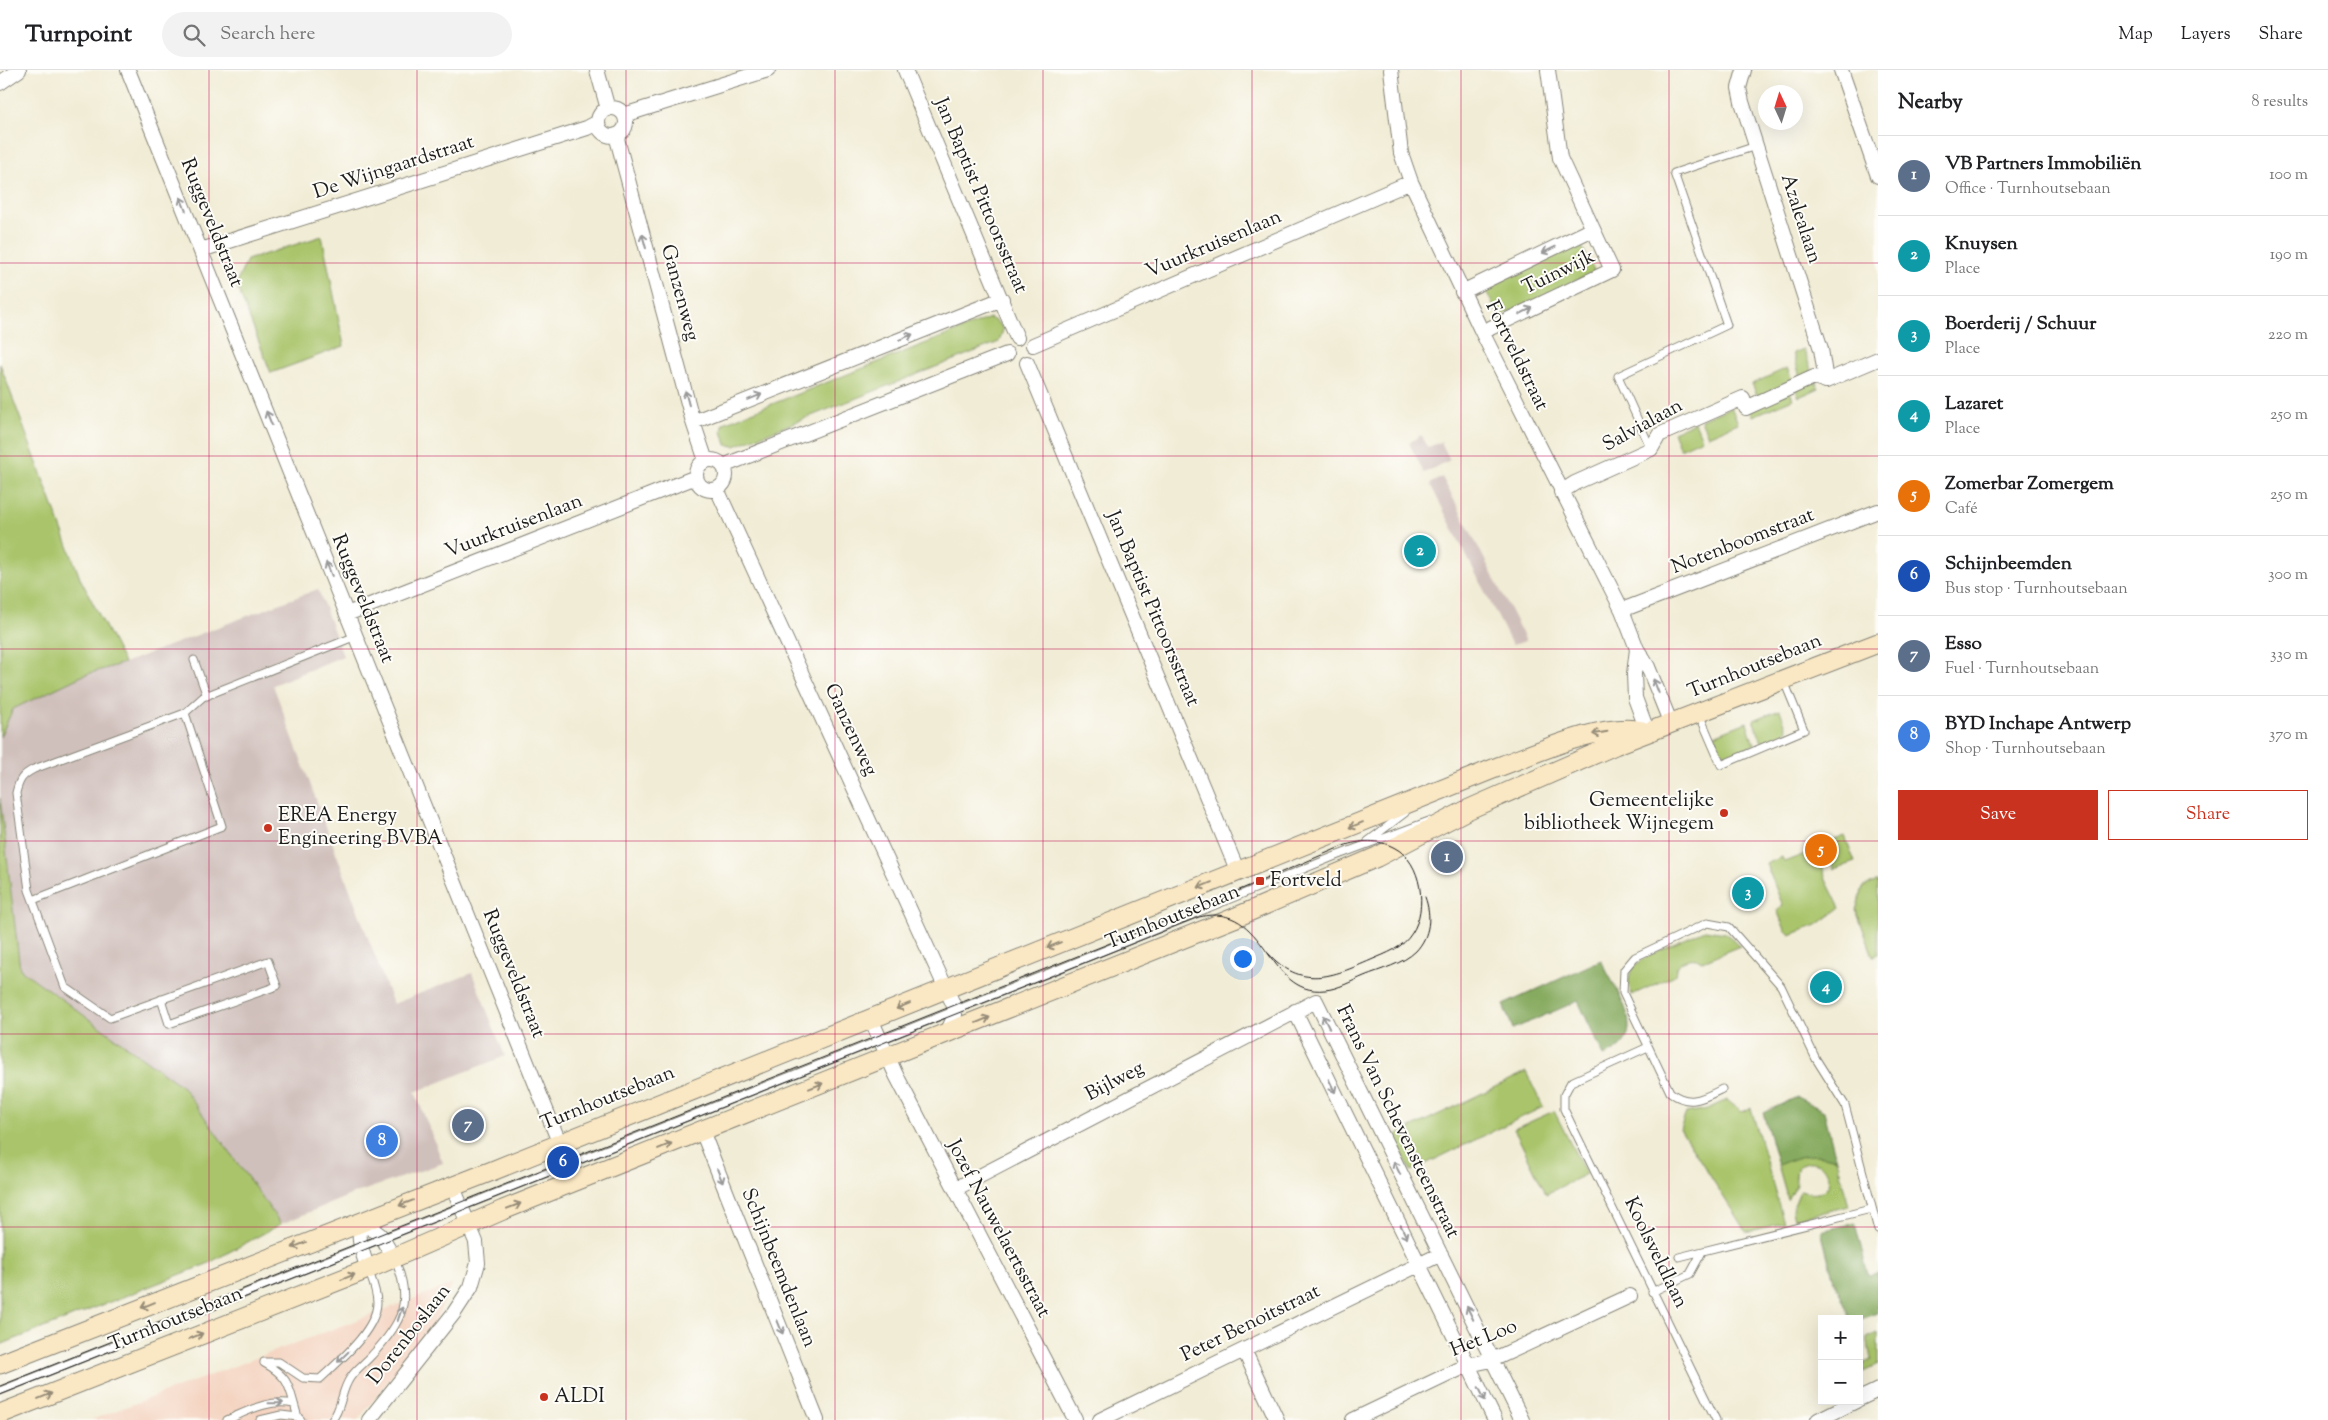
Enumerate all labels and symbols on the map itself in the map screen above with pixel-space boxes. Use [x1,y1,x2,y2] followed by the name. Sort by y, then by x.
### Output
[1758,85,1803,130] north arrow
[925,93,1034,298] street label: Jan Baptist Pittoorsstraat
[310,128,478,208] street label: De Wijngaardstraat
[172,154,250,292] street label: Ruggeveldstraat
[1772,170,1828,268] street label: Azalealaan
[177,197,186,212] one-way arrow
[1141,203,1287,287] street label: Vuurkruisenlaan
[639,233,649,249] one-way arrow
[652,241,706,345] street label: Ganzenweg
[1518,243,1600,303] street label: Tuinwijk
[1542,246,1557,255] one-way arrow
[1477,296,1555,416] street label: Fortveldstraat
[1518,306,1533,315] one-way arrow
[898,332,913,342] one-way arrow
[681,390,691,406] one-way arrow
[747,392,762,401] one-way arrow
[1598,392,1689,460] street label: Salvialaan
[263,411,273,426] one-way arrow
[441,487,587,567] street label: Vuurkruisenlaan
[1667,501,1819,583] street label: Notenboomstraat
[1097,506,1206,711] street label: Jan Baptist Pittoorsstraat
[323,530,401,668] street label: Ruggeveldstraat
[1404,532,1436,570] pin: 2
[324,562,333,577] one-way arrow
[1684,627,1826,707] street label: Turnhoutsebaan
[1651,678,1660,694] one-way arrow
[816,679,884,781] street label: Ganzenweg
[1592,729,1608,739] one-way arrow
[1524,787,1714,839] place label: Gemeentelijke bibliotheek Wijnegem
[278,802,443,854] place label: EREA Energy Engineering BVBA
[1718,807,1730,819] marker: Gemeentelijke bibliotheek Wijnegem
[1348,821,1363,830] one-way arrow
[262,822,274,834] marker: EREA Energy Engineering BVBA
[1805,831,1837,869] pin: 5
[1431,838,1463,876] pin: 1
[1270,867,1342,896] place label: Fortveld
[1732,874,1764,912] pin: 3
[1254,875,1266,887] marker: Fortveld
[1102,878,1244,958] street label: Turnhoutsebaan
[1198,881,1213,890] one-way arrow
[474,905,552,1043] street label: Ruggeveldstraat
[1047,941,1062,950] one-way arrow
[1230,946,1256,972] your location
[1810,968,1842,1006] pin: 4
[1328,1000,1466,1244] street label: Frans Van Schevensteenstraat
[896,1001,911,1011] one-way arrow
[975,1014,990,1024] one-way arrow
[1320,1015,1330,1030] one-way arrow
[1081,1054,1150,1110] street label: Bijlweg
[537,1059,679,1139] street label: Turnhoutsebaan
[1328,1078,1337,1093] one-way arrow
[808,1081,823,1090] one-way arrow
[452,1106,484,1144] pin: 7
[366,1122,398,1160] pin: 8
[938,1134,1057,1323] street label: Jozef Nauwelaertsstraat
[657,1141,672,1150] one-way arrow
[547,1143,579,1181] pin: 6
[1392,1161,1402,1176] one-way arrow
[716,1168,725,1183] one-way arrow
[733,1184,823,1352] street label: Schijnbeemdenlaan
[1616,1193,1695,1314] street label: Koolsveldlaan
[399,1199,415,1208] one-way arrow
[506,1201,521,1210] one-way arrow
[1400,1224,1409,1239] one-way arrow
[292,1241,307,1250] one-way arrow
[340,1271,355,1280] one-way arrow
[361,1278,459,1392] street label: Dorenboslaan
[1176,1278,1326,1370] street label: Peter Benoitstraat
[105,1280,247,1360] street label: Turnhoutsebaan
[141,1301,156,1310] one-way arrow
[1464,1306,1474,1321] one-way arrow
[396,1307,405,1322] one-way arrow
[1446,1312,1522,1366] street label: Het Loo
[776,1319,785,1334] one-way arrow
[189,1331,204,1340] one-way arrow
[336,1351,349,1363] one-way arrow
[554,1383,605,1412] place label: ALDI
[1478,1386,1487,1401] one-way arrow
[37,1391,52,1400] one-way arrow
[538,1391,550,1403] marker: ALDI
[268,1398,284,1408] one-way arrow

